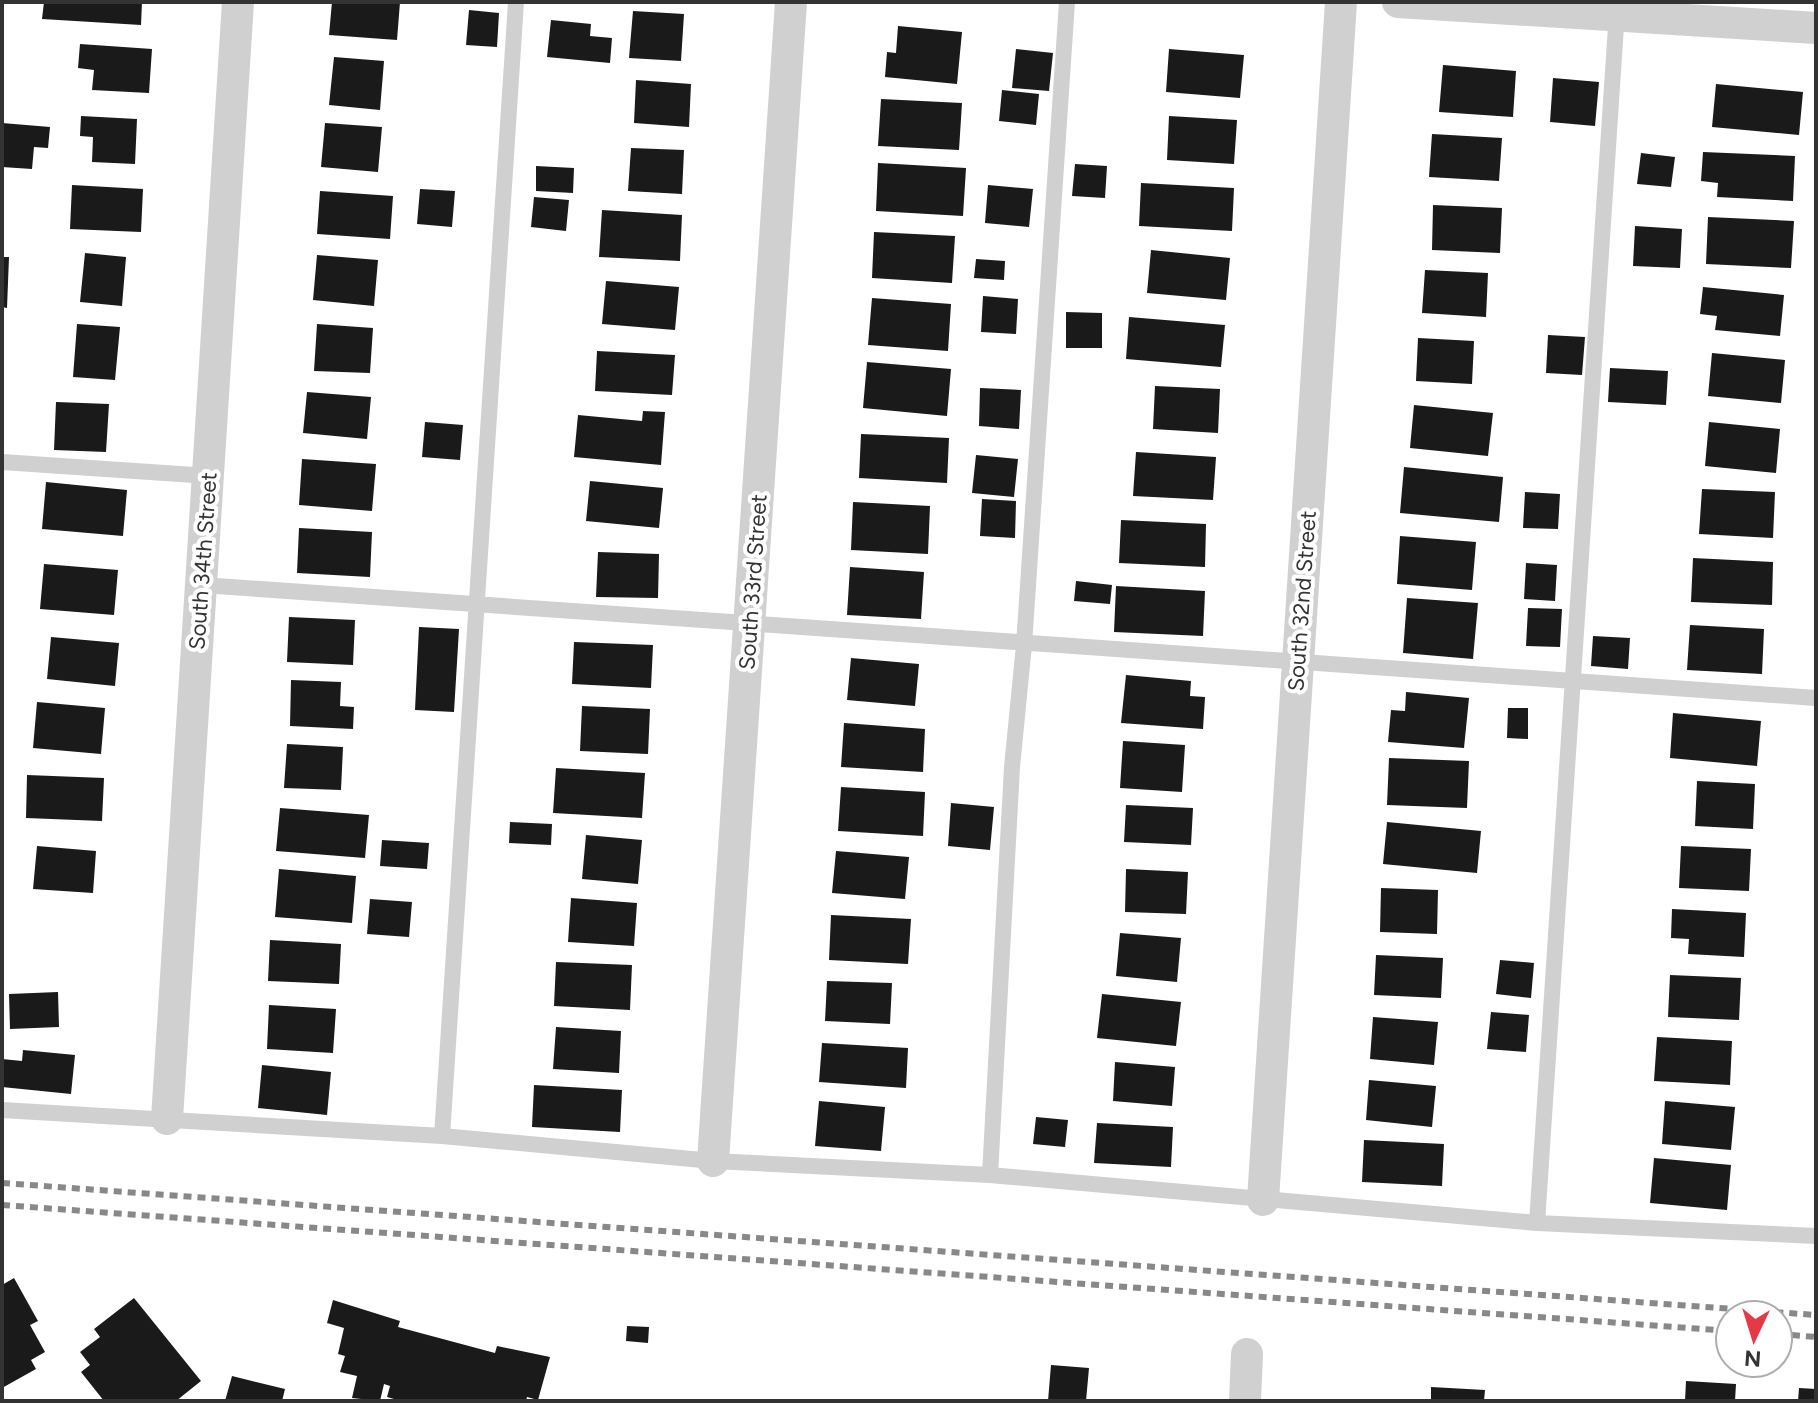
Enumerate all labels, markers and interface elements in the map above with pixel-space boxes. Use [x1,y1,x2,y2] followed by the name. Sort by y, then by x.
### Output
[183,471,223,651] street label: South 34th Street
[733,493,773,671] street label: South 33rd Street
[1282,510,1322,692] street label: South 32nd Street
[1714,1299,1794,1379] north arrow
[1743,1344,1762,1373] text: N

